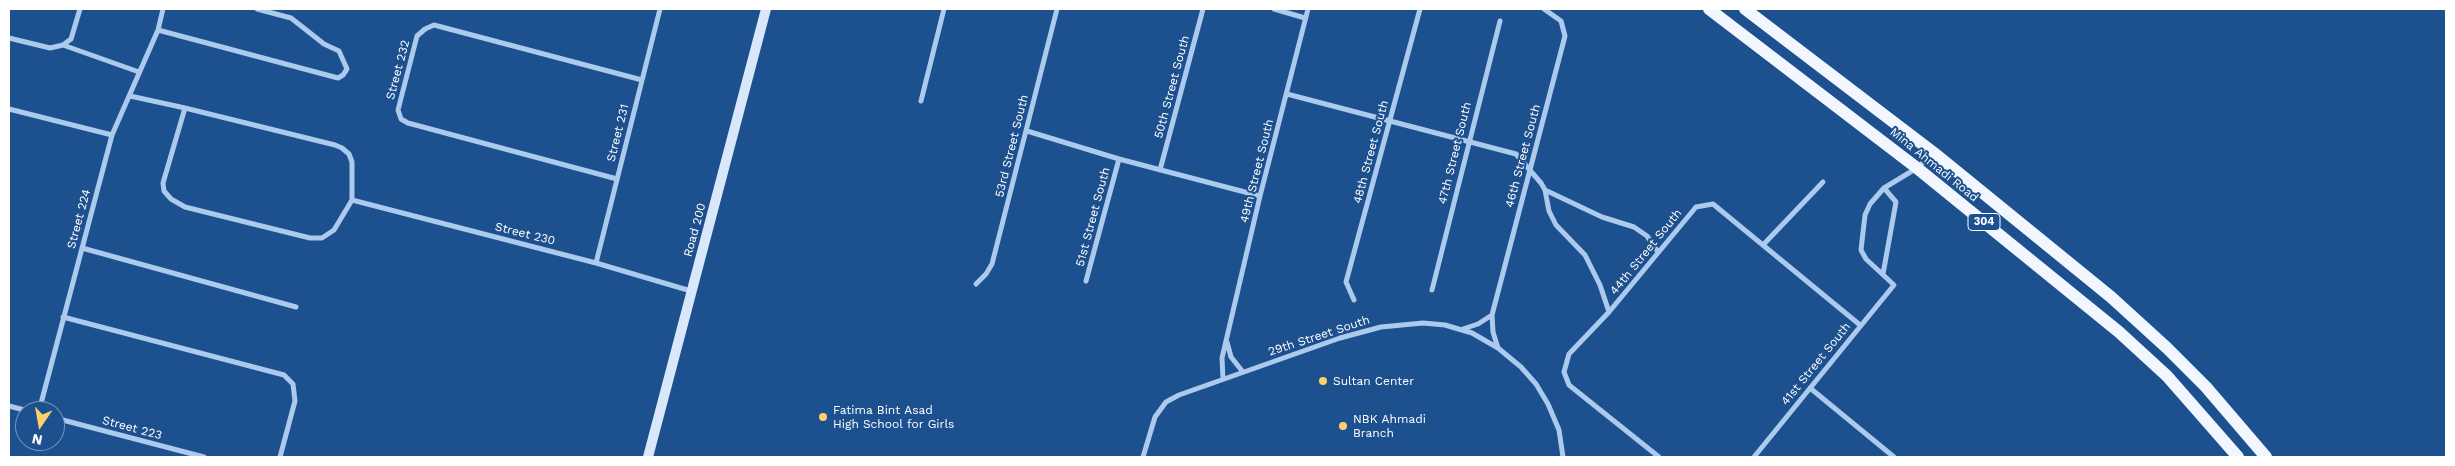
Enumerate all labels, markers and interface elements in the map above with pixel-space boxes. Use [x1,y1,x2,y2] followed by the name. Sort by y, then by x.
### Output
[1151,34,1193,140] street label: 50th Street South
[383,39,413,101] street label: Street 232
[992,93,1032,199] street label: 53rd Street South
[1350,99,1392,205] street label: 48th Street South
[1435,100,1475,206] street label: 47th Street South
[604,103,632,163] street label: Street 231
[1502,103,1544,209] street label: 46th Street South
[1237,118,1277,224] street label: 49th Street South
[1887,125,1981,205] street label: Mina Ahmadi Road
[1073,166,1113,268] street label: 51st Street South
[64,188,94,250] street label: Street 224
[681,201,709,259] street label: Road 200
[1607,206,1685,298] street label: 44th Street South
[1968,213,2000,230] road number: 304
[493,220,557,248] street label: Street 230
[1266,313,1372,359] street label: 29th Street South
[1778,320,1854,408] street label: 41st Street South
[1333,374,1414,388] place label: Sultan Center
[1317,375,1329,387] marker: Sultan Center
[15,401,65,451] north arrow
[833,403,954,431] place label: Fatima Bint Asad High School for Girls
[817,411,829,423] marker: Fatima Bint Asad High School for Girls
[1353,412,1426,440] place label: NBK Ahmadi Branch
[101,413,163,443] street label: Street 223
[1337,420,1349,432] marker: NBK Ahmadi Branch
[30,431,44,449] text: N

